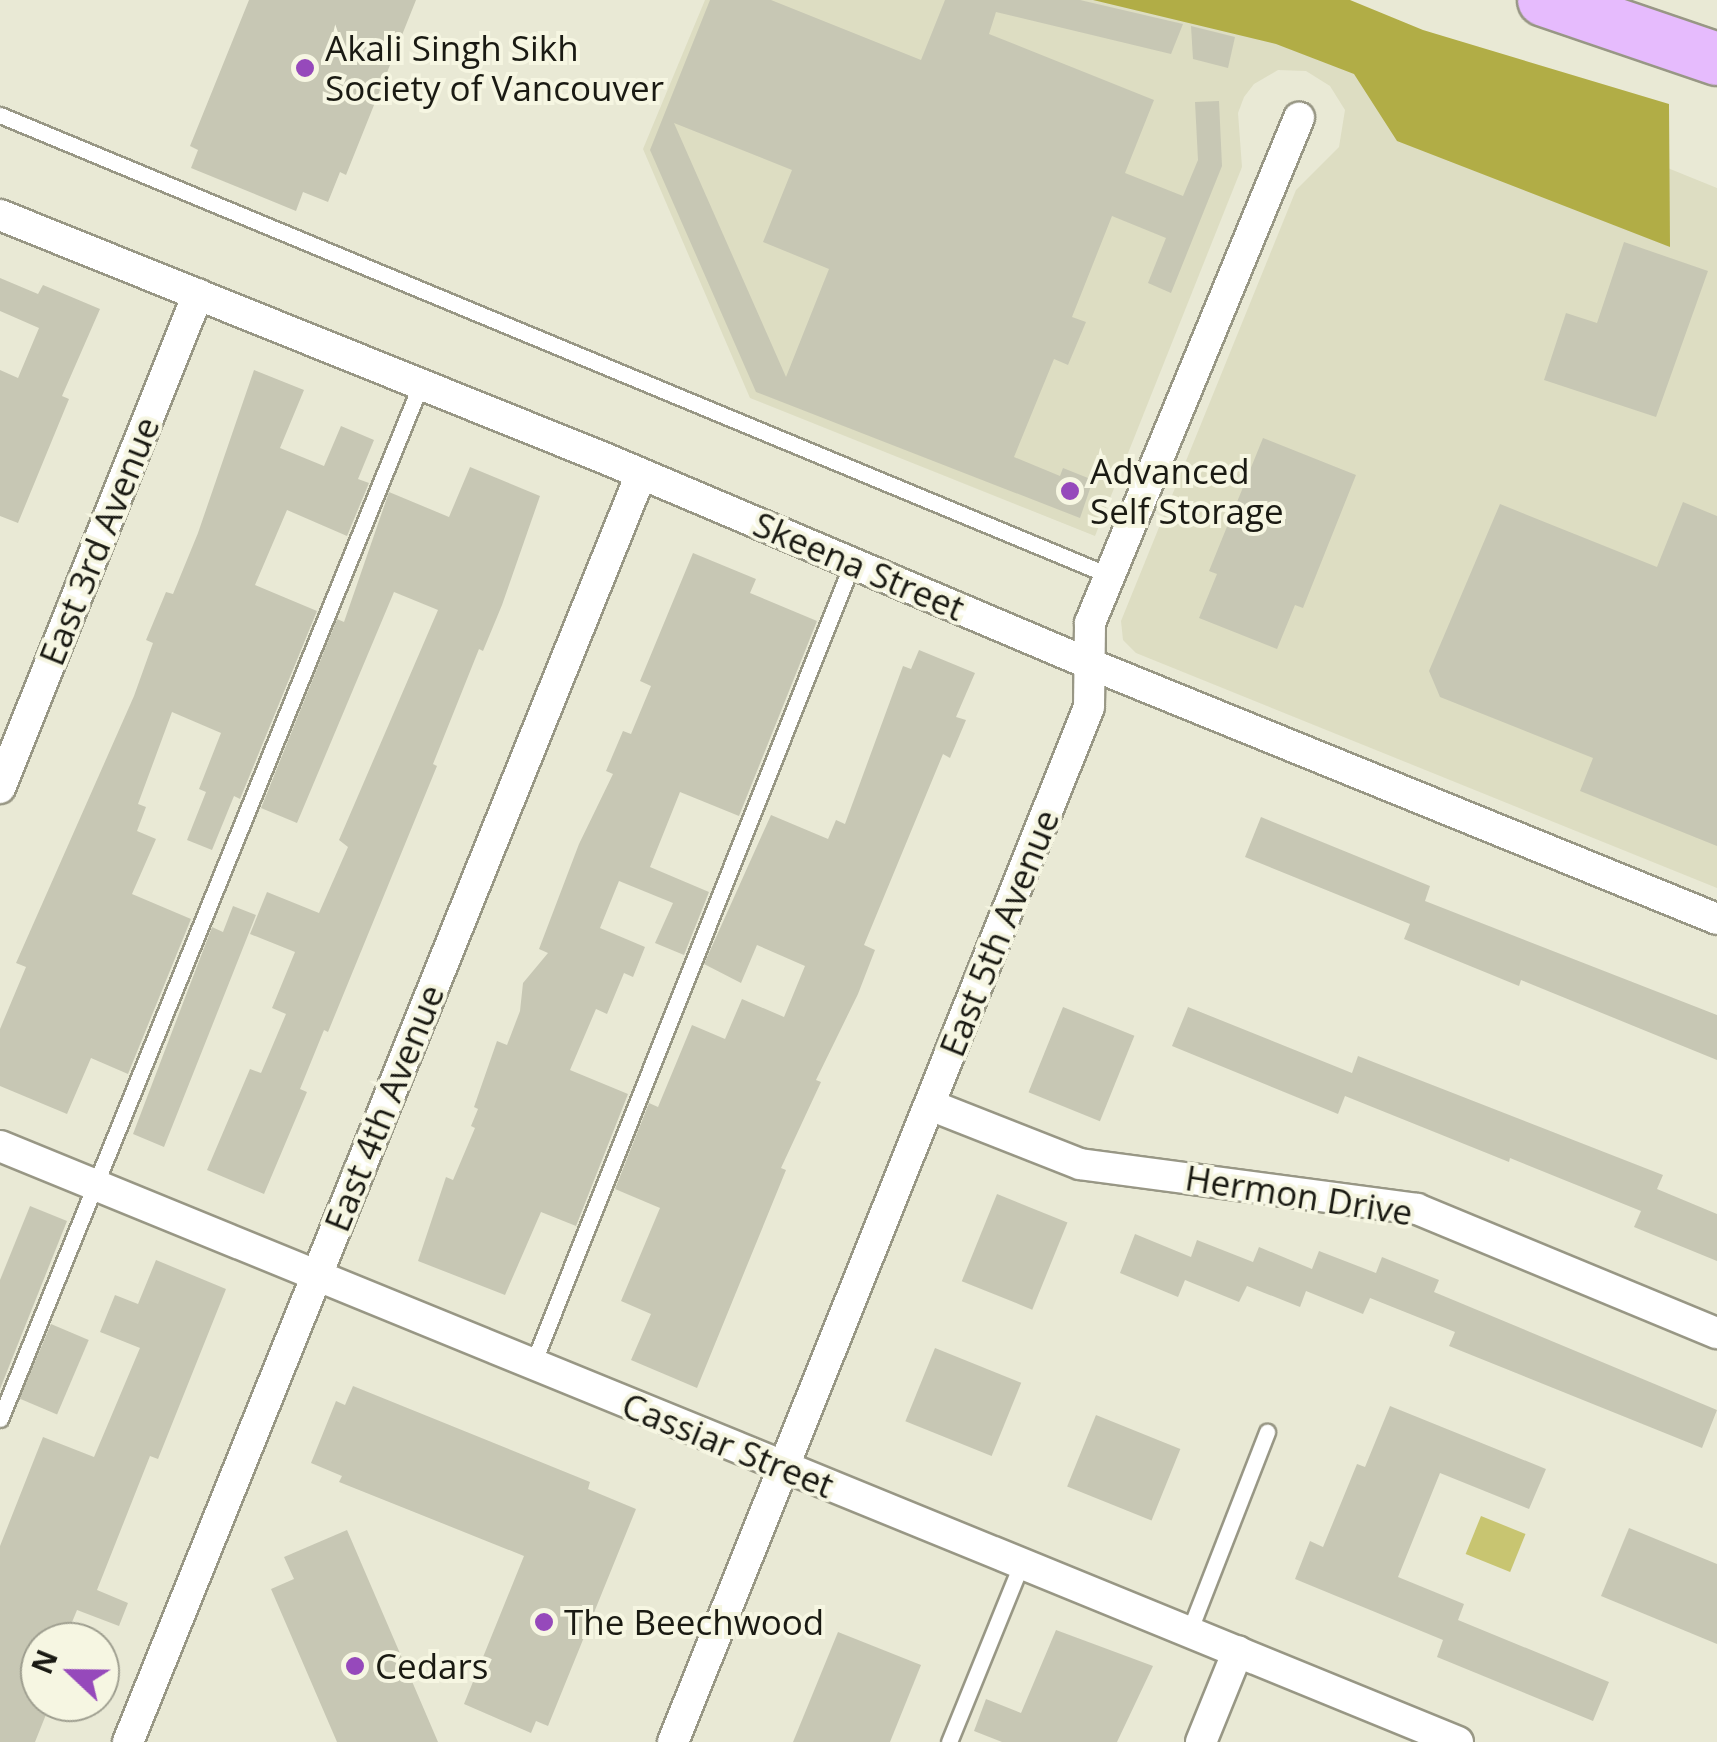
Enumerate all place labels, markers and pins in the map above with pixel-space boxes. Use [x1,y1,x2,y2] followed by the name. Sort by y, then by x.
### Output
[325,27,664,109] place label: Akali Singh Sikh Society of Vancouver
[294,57,316,79] marker: Akali Singh Sikh Society of Vancouver
[1090,450,1284,532] place label: Advanced Self Storage
[1059,480,1081,502] marker: Advanced Self Storage
[564,1601,824,1643] place label: The Beechwood
[533,1611,555,1633] marker: The Beechwood
[375,1645,489,1687] place label: Cedars
[344,1655,366,1677] marker: Cedars

